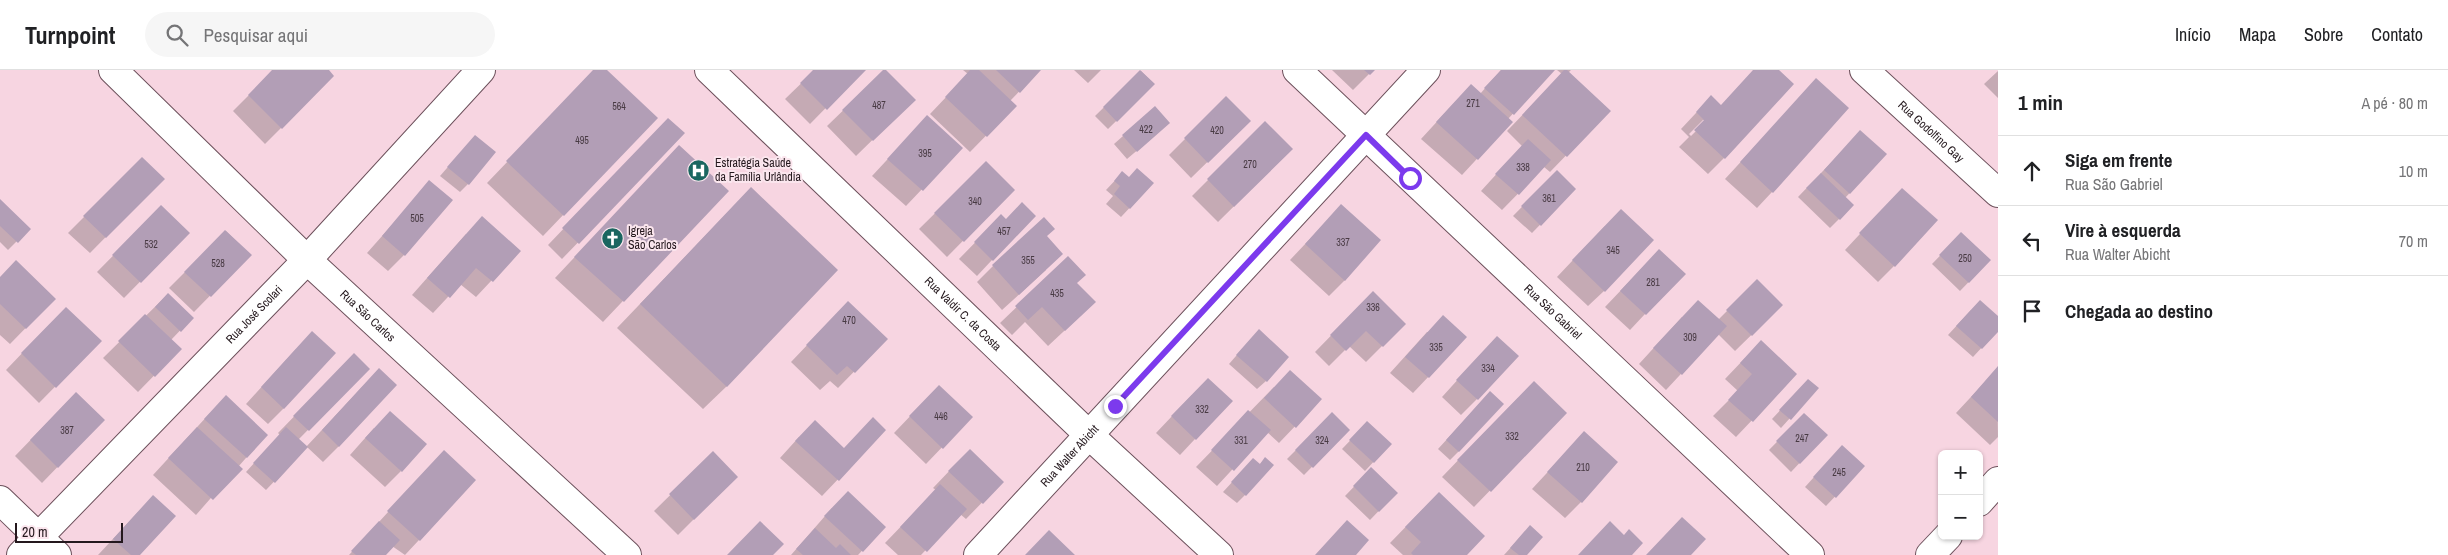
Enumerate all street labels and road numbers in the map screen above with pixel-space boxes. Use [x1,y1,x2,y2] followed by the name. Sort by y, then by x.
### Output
[1895,97,1968,166] street label: Rua Godolfino Gay
[921,273,1005,355] street label: Rua Valdir C. da Costa
[1521,281,1585,343] street label: Rua São Gabriel
[222,282,286,347] street label: Rua José Scolari
[337,286,399,345] street label: Rua São Carlos
[1037,421,1102,490] street label: Rua Walter Abicht

